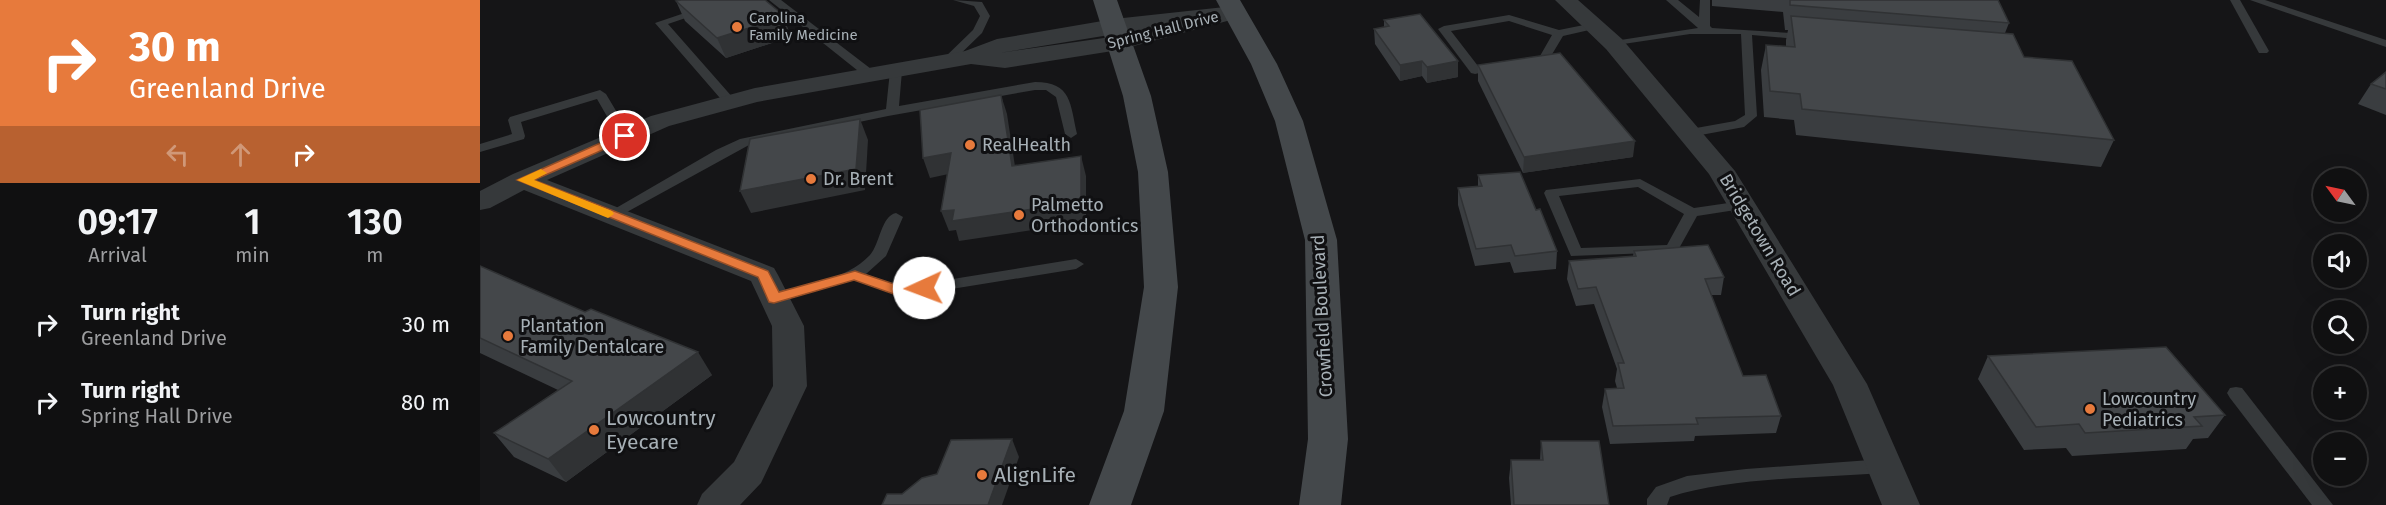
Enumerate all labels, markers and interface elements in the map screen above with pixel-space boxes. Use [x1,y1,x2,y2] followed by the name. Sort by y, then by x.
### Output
[1106,7,1220,53] street label: Spring Hall Drive
[749,9,858,44] place label: Carolina Family Medicine
[730,20,744,34] marker: Carolina Family Medicine
[129,22,221,72] text: 30 m
[30,24,108,102] icon: right
[129,73,326,105] text: Greenland Drive
[599,110,650,161] pin
[608,119,641,152] icon: arrive
[982,134,1071,156] place label: RealHealth
[161,138,194,171] icon: left
[224,138,257,171] icon: ahead
[287,138,320,171] icon: right
[963,138,977,152] marker: RealHealth
[823,168,894,190] place label: Dr. Brent
[2313,168,2367,222] north arrow
[2313,168,2367,486] map controls
[1715,170,1805,300] street label: Bridgetown Road
[804,172,818,186] marker: Dr. Brent
[1031,194,1138,237] place label: Palmetto Orthodontics
[77,200,158,244] text: 09:17
[244,200,261,244] text: 1
[347,200,403,244] text: 130
[1012,208,1026,222] marker: Palmetto Orthodontics
[1307,234,1337,398] street label: Crowfield Boulevard
[2313,234,2367,288] button: sound
[88,243,147,267] text: Arrival
[235,243,270,267] text: min
[366,243,383,267] text: m
[892,256,956,320] position arrow
[81,299,180,326] text: Turn right
[2313,300,2367,354] button: search
[30,308,63,341] icon: right
[402,311,450,338] text: 30 m
[520,315,664,358] place label: Plantation Family Dentalcare
[81,326,227,350] text: Greenland Drive
[501,329,515,343] marker: Plantation Family Dentalcare
[2313,366,2367,420] button: +
[81,377,180,404] text: Turn right
[30,386,63,419] icon: right
[2102,388,2196,431] place label: Lowcountry Pediatrics
[401,389,450,416] text: 80 m
[2083,402,2097,416] marker: Lowcountry Pediatrics
[81,404,233,428] text: Spring Hall Drive
[606,405,716,455] place label: Lowcountry Eyecare
[587,423,601,437] marker: Lowcountry Eyecare
[2313,432,2367,486] button: −
[994,462,1076,488] place label: AlignLife
[975,468,989,482] marker: AlignLife

